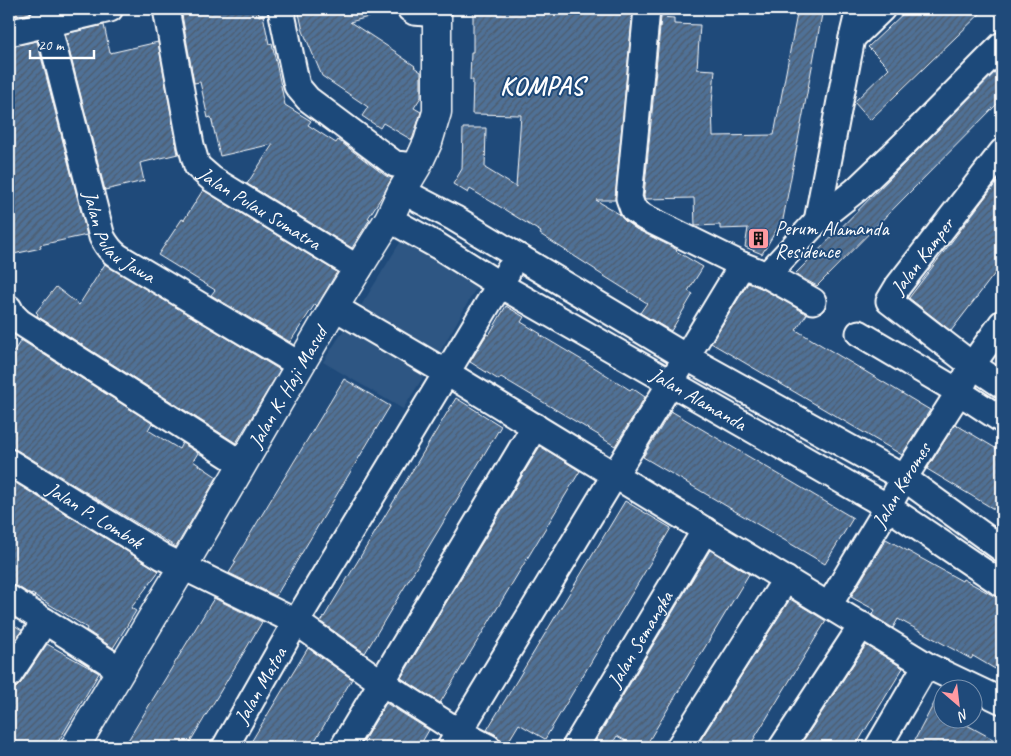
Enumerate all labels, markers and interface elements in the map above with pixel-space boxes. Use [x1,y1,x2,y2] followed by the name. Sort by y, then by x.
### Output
[30,28,94,60] scale bar
[38,36,65,55] text: 20 m
[500,70,589,102] district label: KOMPAS
[193,161,327,257] street label: Jalan Pulau Sumatra
[78,187,161,289] street label: Jalan Pulau Jawa
[885,211,960,300] street label: Jalan Kamper
[775,216,890,264] place label: Perum Alamanda Residence
[747,227,771,251] building icon: Perum Alamanda Residence
[242,319,334,453] street label: Jalan K. Haji Masud
[645,361,752,437] street label: Jalan Alamanda
[866,436,938,533] street label: Jalan Keromes
[41,476,149,555] street label: Jalan P. Lombok
[601,585,680,693] street label: Jalan Semangka
[228,641,293,729] street label: Jalan Matoa
[934,678,984,728] north arrow
[954,705,972,726] text: N

